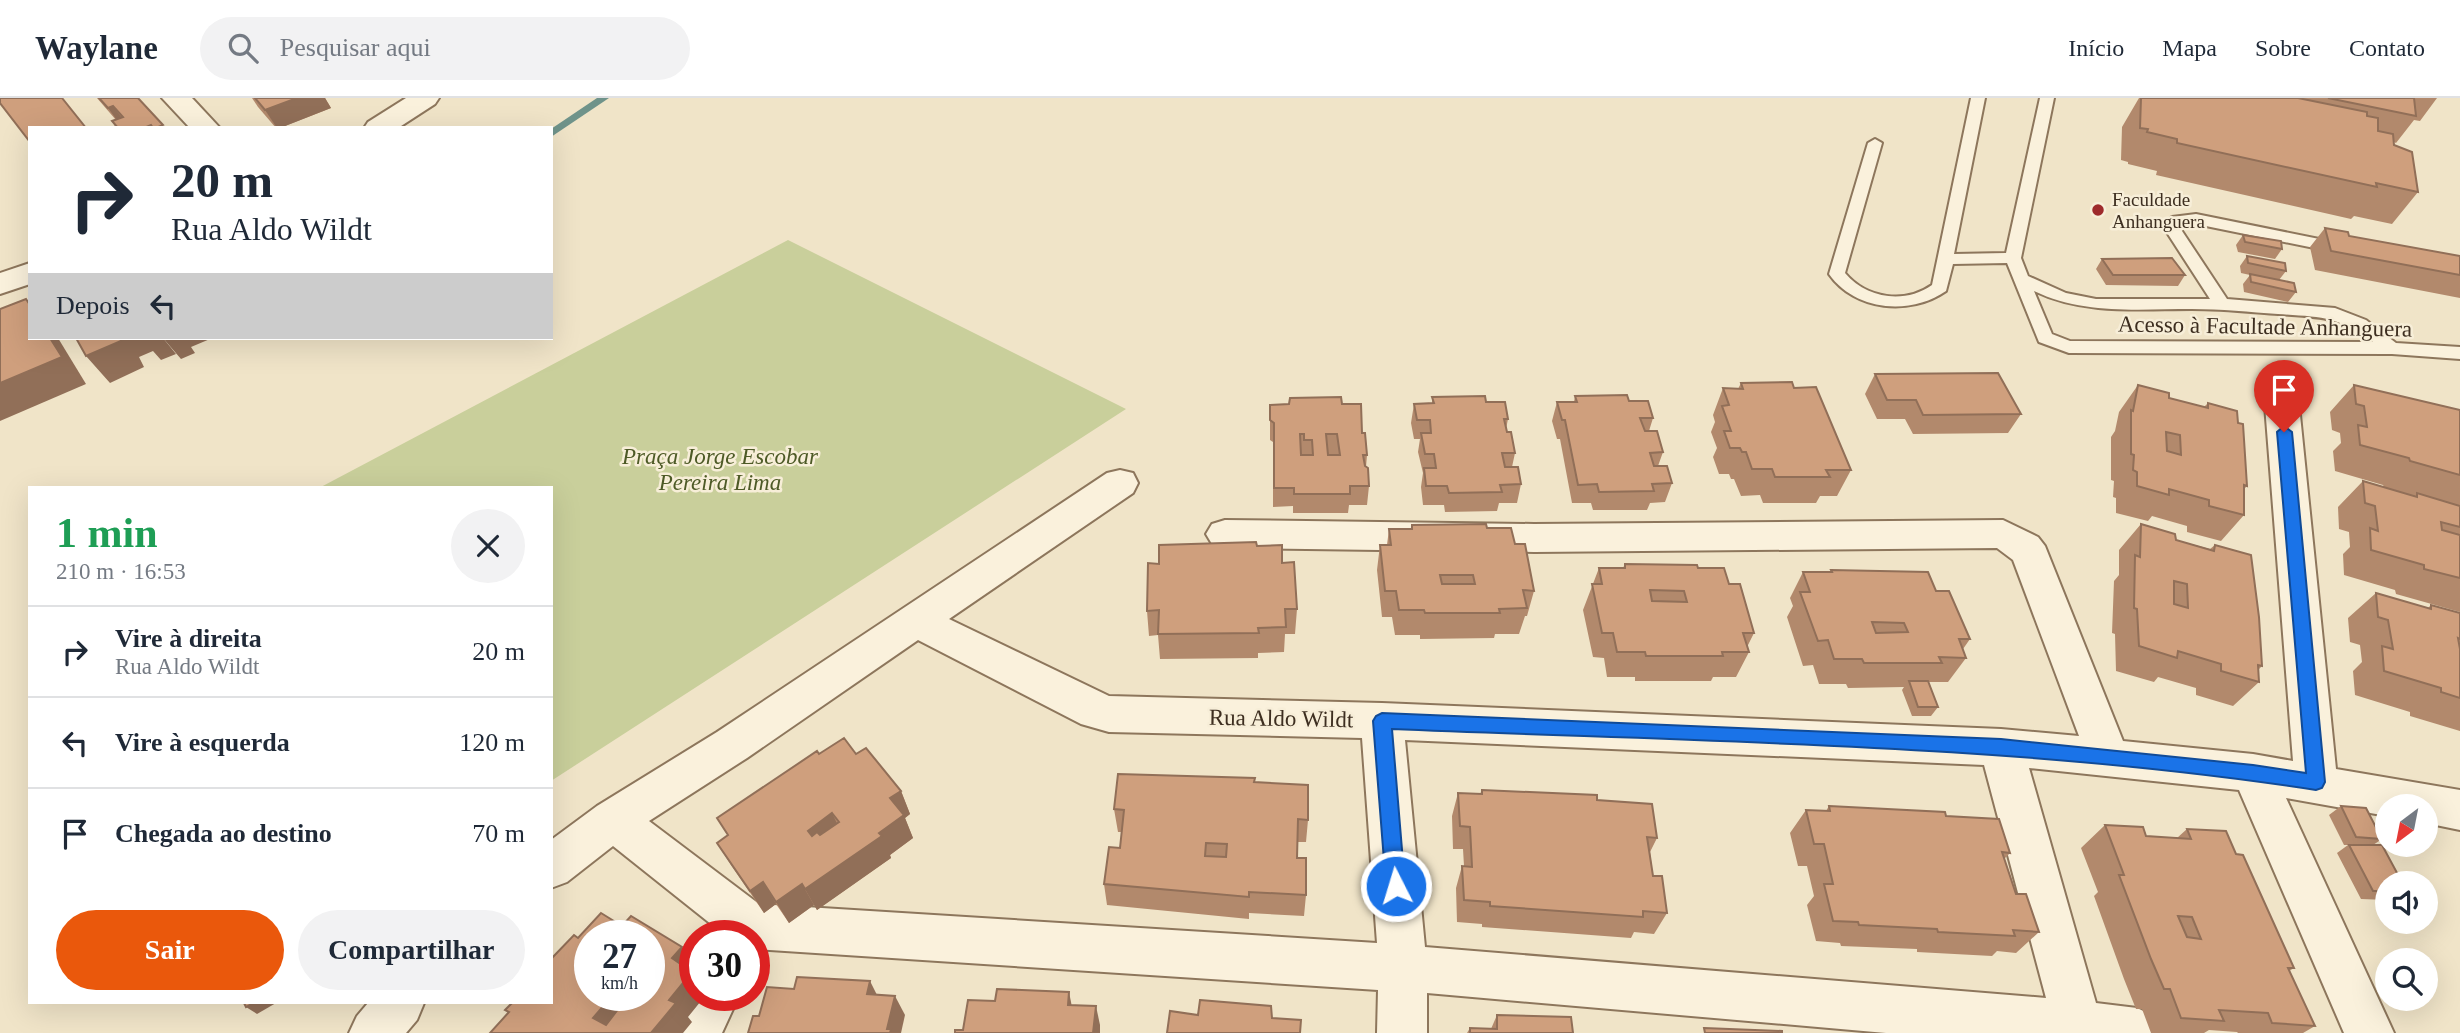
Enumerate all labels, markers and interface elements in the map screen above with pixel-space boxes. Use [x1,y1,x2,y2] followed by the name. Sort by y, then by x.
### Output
[200,17,690,80] search box
[224,29,262,67] icon: search
[35,30,158,66] text: Waylane
[280,33,431,62] text: Pesquisar aqui
[2068,35,2124,61] text: Início
[2162,35,2217,61] text: Mapa
[2255,35,2311,61] text: Sobre
[2349,35,2425,61] text: Contato
[171,153,273,208] text: 20 m
[56,154,147,245] icon: right
[2112,189,2205,232] place label: Faculdade Anhanguera
[2090,202,2106,218] marker: Faculdade Anhanguera
[171,211,372,247] text: Rua Aldo Wildt
[144,287,182,325] icon: left
[56,291,130,320] text: Depois
[2118,311,2412,342] street label: Acesso à Facultade Anhanguera
[2254,360,2314,432] pin
[2265,371,2303,409] icon: arrive
[621,444,819,495] park label: Praça Jorge Escobar Pereira Lima
[451,509,525,583] button: close
[56,510,158,556] text: 1 min
[56,559,186,584] text: 210 m · 16:53
[115,624,262,653] text: Vire à direita
[56,633,94,671] icon: right
[472,637,525,666] text: 20 m
[115,654,259,679] text: Rua Aldo Wildt
[1209,705,1354,732] street label: Rua Aldo Wildt
[56,724,94,762] icon: left
[115,728,290,757] text: Vire à esquerda
[459,728,525,757] text: 120 m
[2375,794,2438,858] north arrow
[2375,794,2438,1011] map controls
[56,815,94,853] icon: arrive
[115,819,332,848] text: Chegada ao destino
[472,819,525,848] text: 70 m
[1359,849,1433,923] position arrow
[2375,871,2438,934] button: sound
[56,910,284,990] button: Sair
[298,910,525,990] button: Compartilhar
[679,920,770,1011] speed limit sign: 30
[602,937,637,976] text: 27
[2375,948,2438,1011] button: search
[601,973,638,993] text: km/h

